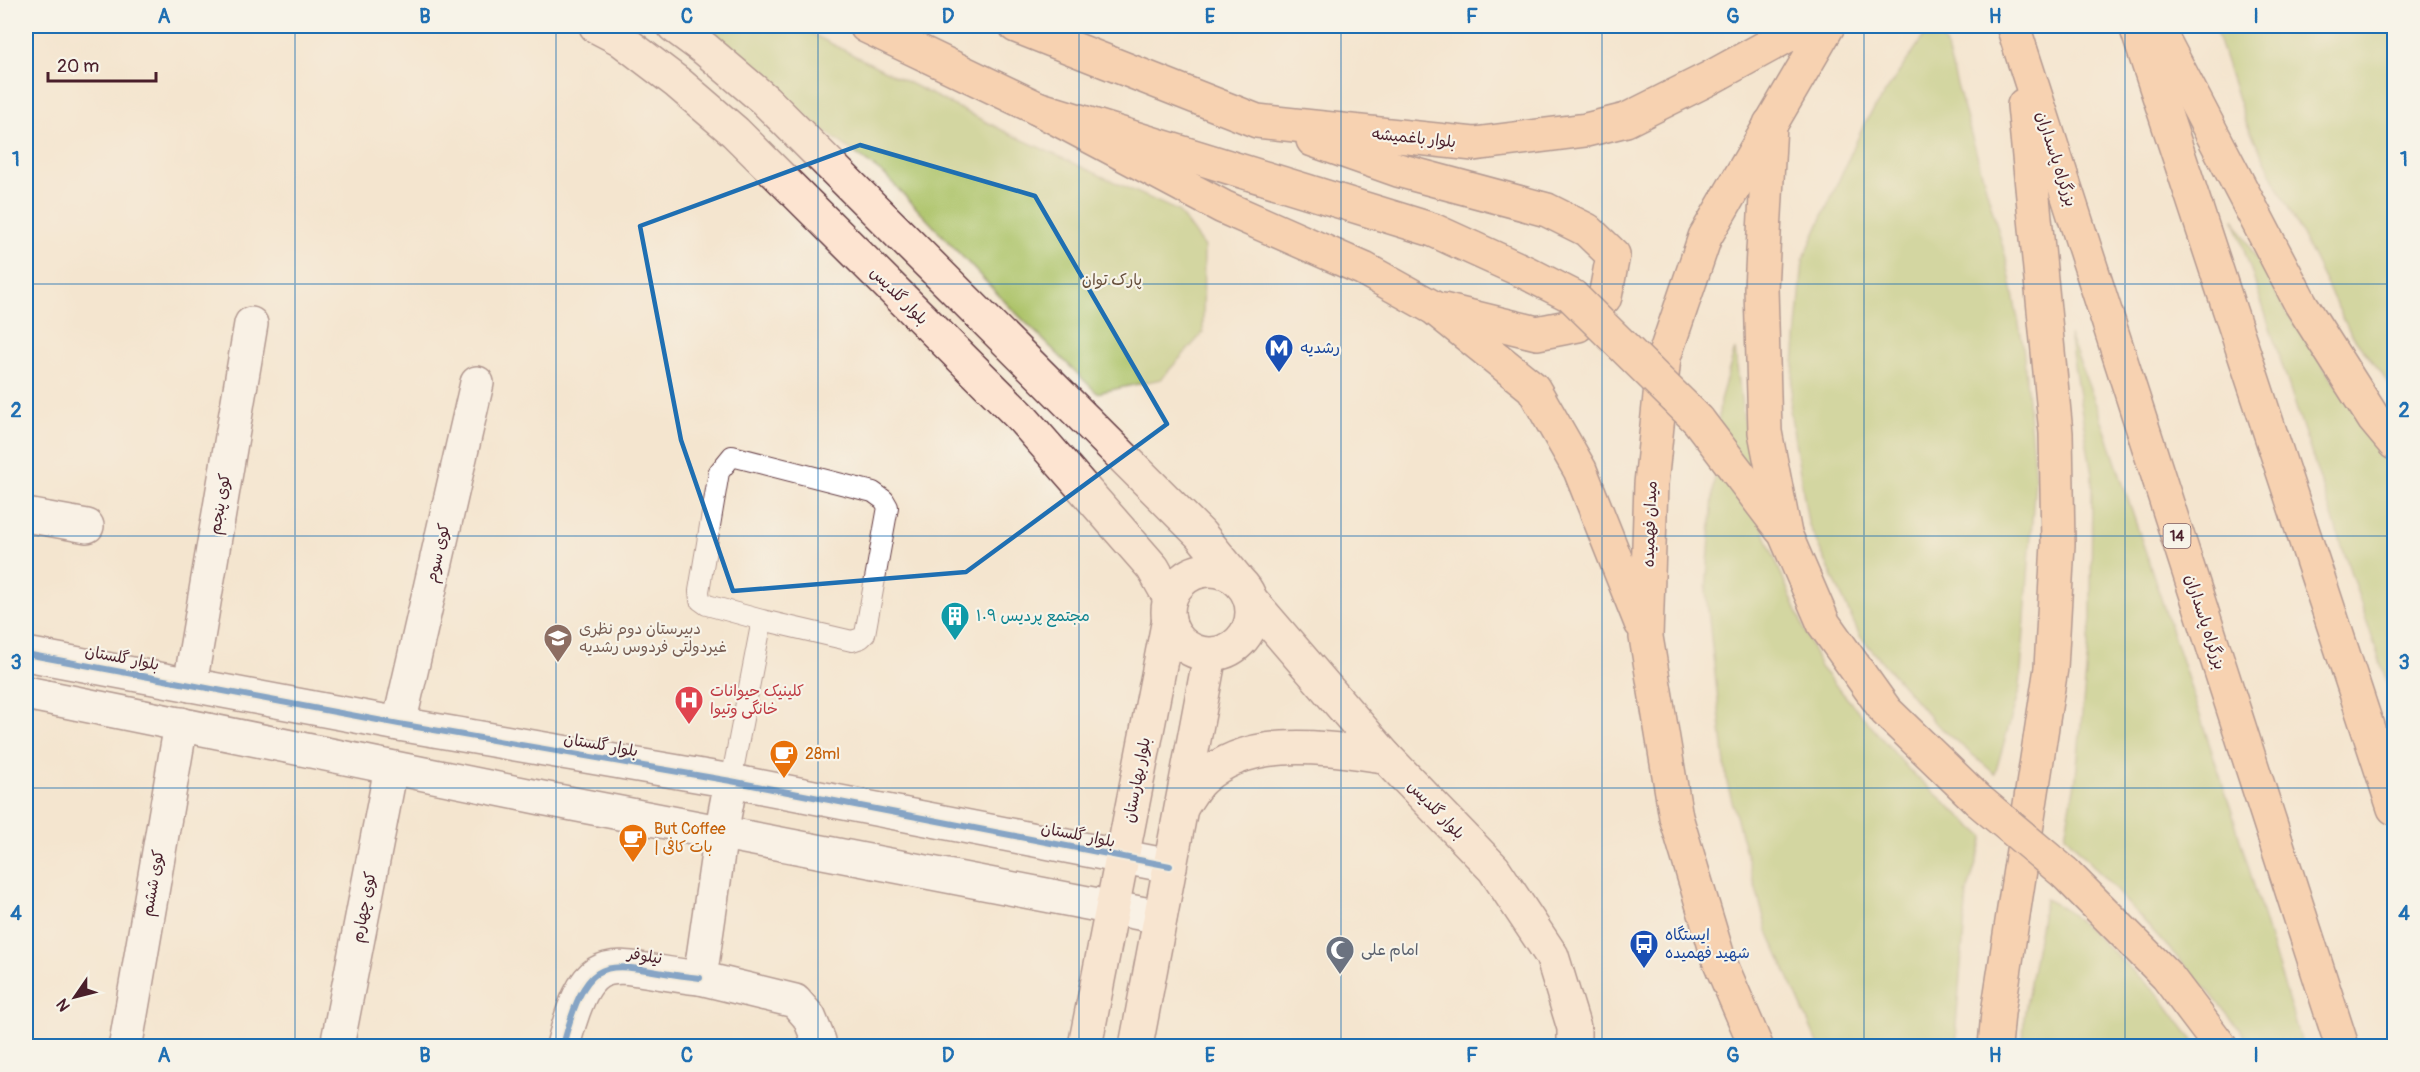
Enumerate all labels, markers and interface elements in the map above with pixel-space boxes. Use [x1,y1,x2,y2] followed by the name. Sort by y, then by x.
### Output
[158,4,171,29] text: A
[419,4,431,29] text: B
[681,4,693,29] text: C
[942,4,955,29] text: D
[1205,4,1216,29] text: E
[1466,4,1478,29] text: F
[1726,4,1740,29] text: G
[1989,4,2002,29] text: H
[2253,4,2259,29] text: I
[48,45,156,83] scale bar
[57,55,99,78] text: 20 m
[2031,109,2081,209] street label: بزرگراه پاسداران
[1371,124,1457,152] street label: بلوار باغمیشه
[12,147,20,172] text: 1
[2400,147,2408,172] text: 1
[866,263,932,329] street label: بلوار گلدیس
[1082,270,1142,290] park label: پارک توان
[1263,332,1295,374] metro station icon: رشدیه
[1300,338,1340,358] place label: رشدیه
[10,398,22,423] text: 2
[2398,398,2410,423] text: 2
[205,472,237,537] street label: کوی پنجم
[1638,480,1662,568] street label: میدان فهمیده
[421,521,456,585] street label: کوی سوم
[2164,524,2190,548] road number: 14
[2180,572,2230,672] street label: بزرگراه پاسداران
[939,600,971,642] building icon: مجتمع پردیس ۱۰۹
[976,606,1090,627] place label: مجتمع پردیس ۱۰۹
[579,619,727,657] place label: دبیرستان دوم نظری غیردولتی فردوس رشدیه
[542,622,574,664] school or university icon: دبیرستان دوم نظری غیردولتی فردوس رشدیه
[83,641,161,675] street label: بلوار گلستان
[10,650,22,675] text: 3
[2398,650,2410,675] text: 3
[710,681,804,719] place label: کلینیک حیوانات خانگی وتیوا
[673,684,705,726] hospital icon: کلینیک حیوانات خانگی وتیوا
[562,729,640,761] street label: بلوار گلستان
[1119,736,1155,824] street label: بلوار بهارستان
[768,738,800,780] cafe icon: 28ml
[805,744,840,764] place label: 28ml
[1403,776,1469,844] street label: بلوار گلدیس
[1039,818,1117,852] street label: بلوار گلستان
[654,819,726,857] place label: But Coffee | بات کافی
[617,822,649,864] cafe icon: But Coffee | بات کافی
[137,848,171,918] street label: کوی ششم
[347,870,383,945] street label: کوی چهارم
[10,901,22,926] text: 4
[2398,901,2410,926] text: 4
[1665,925,1750,963] place label: ایستگاه شهید فهمیده
[1628,928,1660,970] bus stop icon: ایستگاه شهید فهمیده
[1324,934,1356,976] mosque icon: امام علی
[1361,940,1419,962] place label: امام علی
[624,943,664,969] street label: نیلوفر
[45,967,105,1027] north arrow
[52,995,75,1015] text: N
[158,1043,171,1068] text: A
[419,1043,431,1068] text: B
[681,1043,693,1068] text: C
[942,1043,955,1068] text: D
[1205,1043,1216,1068] text: E
[1466,1043,1478,1068] text: F
[1726,1043,1740,1068] text: G
[1989,1043,2002,1068] text: H
[2253,1043,2259,1068] text: I

